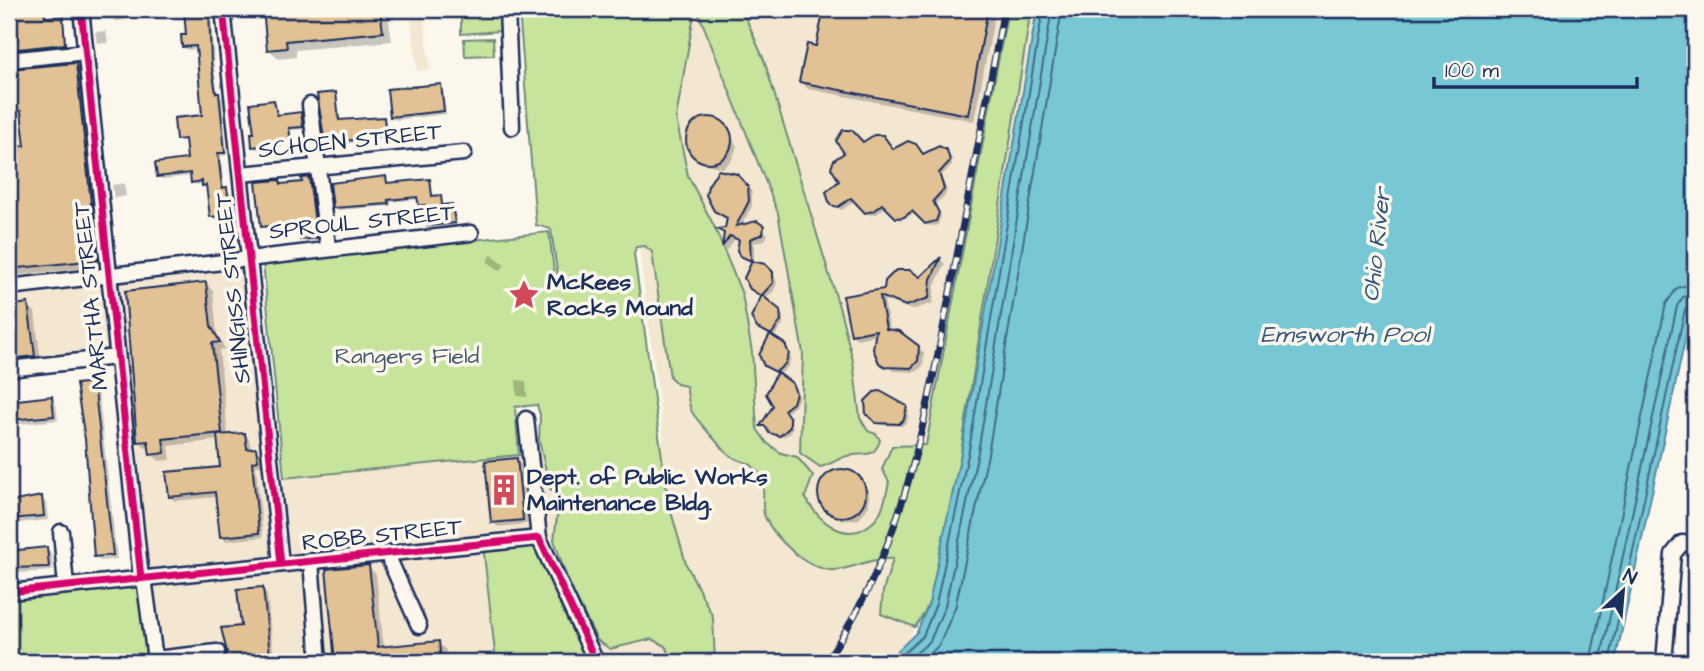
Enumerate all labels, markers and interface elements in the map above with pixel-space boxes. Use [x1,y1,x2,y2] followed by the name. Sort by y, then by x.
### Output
[1434,46,1638,90] scale bar
[1445,56,1500,85] text: 100 m
[256,115,444,167] street label: SCHOEN STREET
[1354,184,1400,304] water label: Ohio River
[207,190,259,385] street label: SHINGISS STREET
[268,196,457,248] street label: SPROUL STREET
[65,199,117,392] street label: MARTHA STREET
[547,266,693,324] place label: McKees Rocks Mound
[507,278,541,312] place icon: McKees Rocks Mound
[1261,318,1432,352] water label: Emsworth Pool
[335,340,480,373] park label: Rangers Field
[527,461,768,520] place label: Dept. of Public Works Maintenance Bldg.
[487,473,521,507] building icon: Dept. of Public Works Maintenance Bldg.
[300,511,464,559] street label: ROBB STREET
[1588,556,1658,626] north arrow
[1619,562,1641,592] text: N

